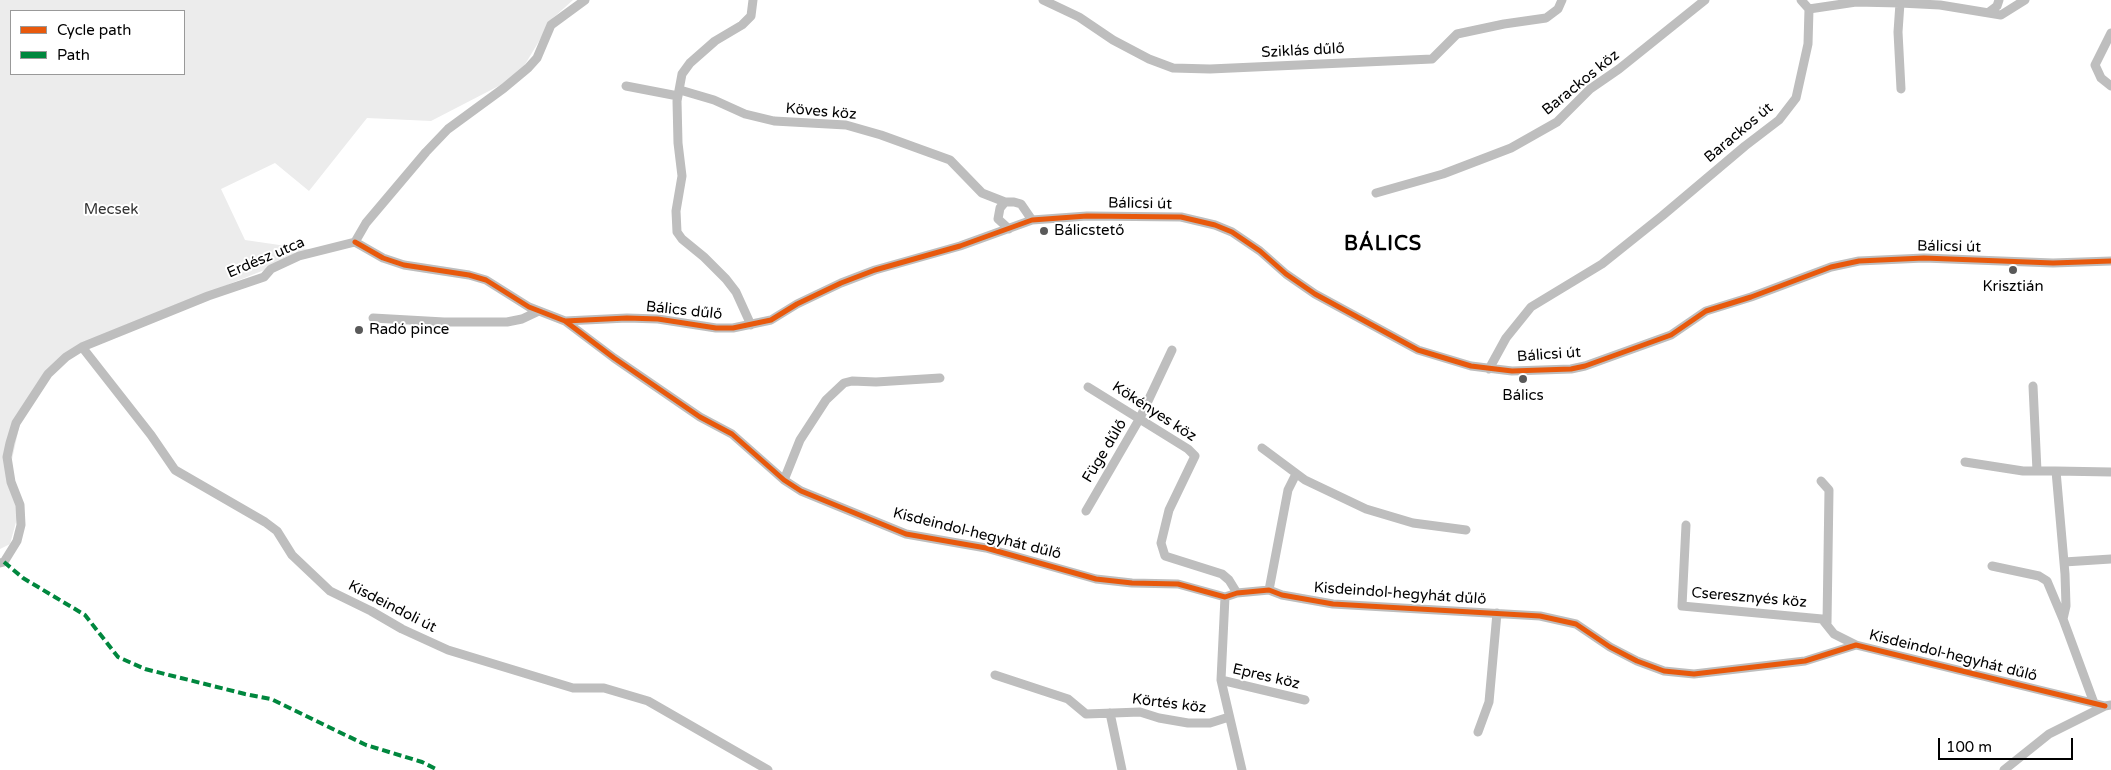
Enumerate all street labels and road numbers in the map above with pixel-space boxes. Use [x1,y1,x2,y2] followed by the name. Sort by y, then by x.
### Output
[1261,40,1345,62] street label: Sziklás dűlő
[1539,46,1623,120] street label: Barackos köz
[1701,99,1777,167] street label: Barackos út
[785,100,857,124] street label: Köves köz
[1108,194,1172,214] street label: Bálicsi út
[224,234,308,282] street label: Erdész utca
[1917,237,1981,257] street label: Bálicsi út
[645,298,723,324] street label: Bálics dűlő
[1516,344,1582,366] street label: Bálicsi út
[1108,378,1200,446] street label: Kökényes köz
[1079,416,1131,486] street label: Füge dűlő
[891,504,1063,564] street label: Kisdeindol-hegyhát dűlő
[345,577,439,637] street label: Kisdeindoli út
[1313,579,1487,609] street label: Kisdeindol-hegyhát dűlő
[1691,584,1807,612] street label: Cseresznyés köz
[1867,626,2039,686] street label: Kisdeindol-hegyhát dűlő
[1231,661,1301,693] street label: Epres köz
[1131,691,1207,717] street label: Körtés köz

